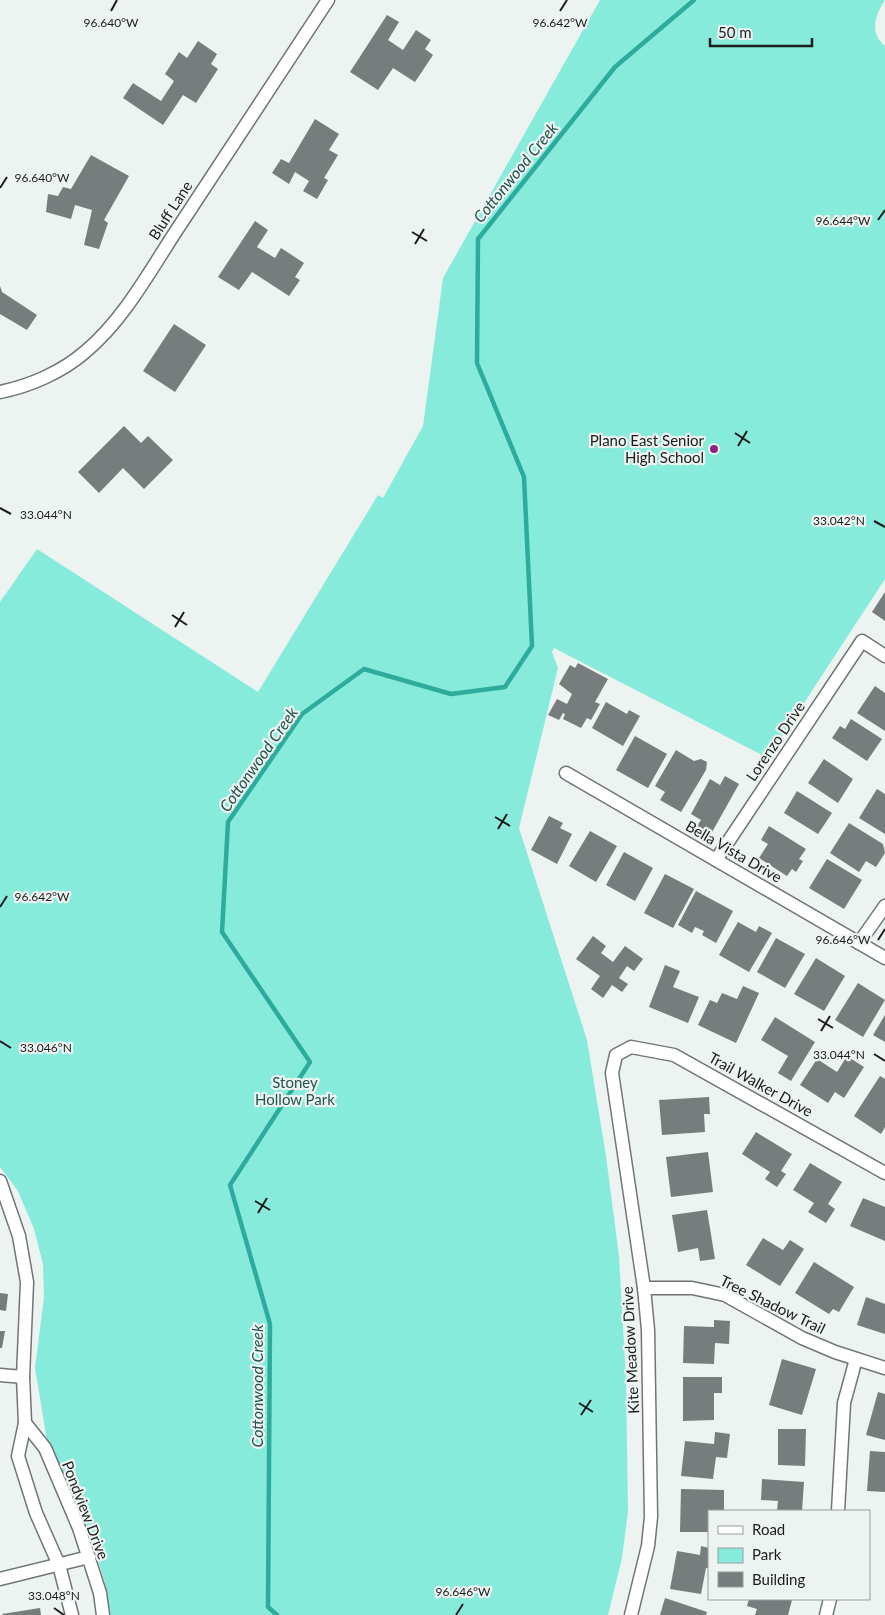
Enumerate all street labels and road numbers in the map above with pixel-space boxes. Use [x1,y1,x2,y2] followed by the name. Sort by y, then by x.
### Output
[144,177,196,243] street label: Bluff Lane
[742,698,808,784] street label: Lorenzo Drive
[683,816,785,886] street label: Bella Vista Drive
[706,1048,816,1120] street label: Trail Walker Drive
[718,1271,828,1337] street label: Tree Shadow Trail
[618,1286,642,1414] street label: Kite Meadow Drive
[59,1458,113,1562] street label: Pondview Drive

